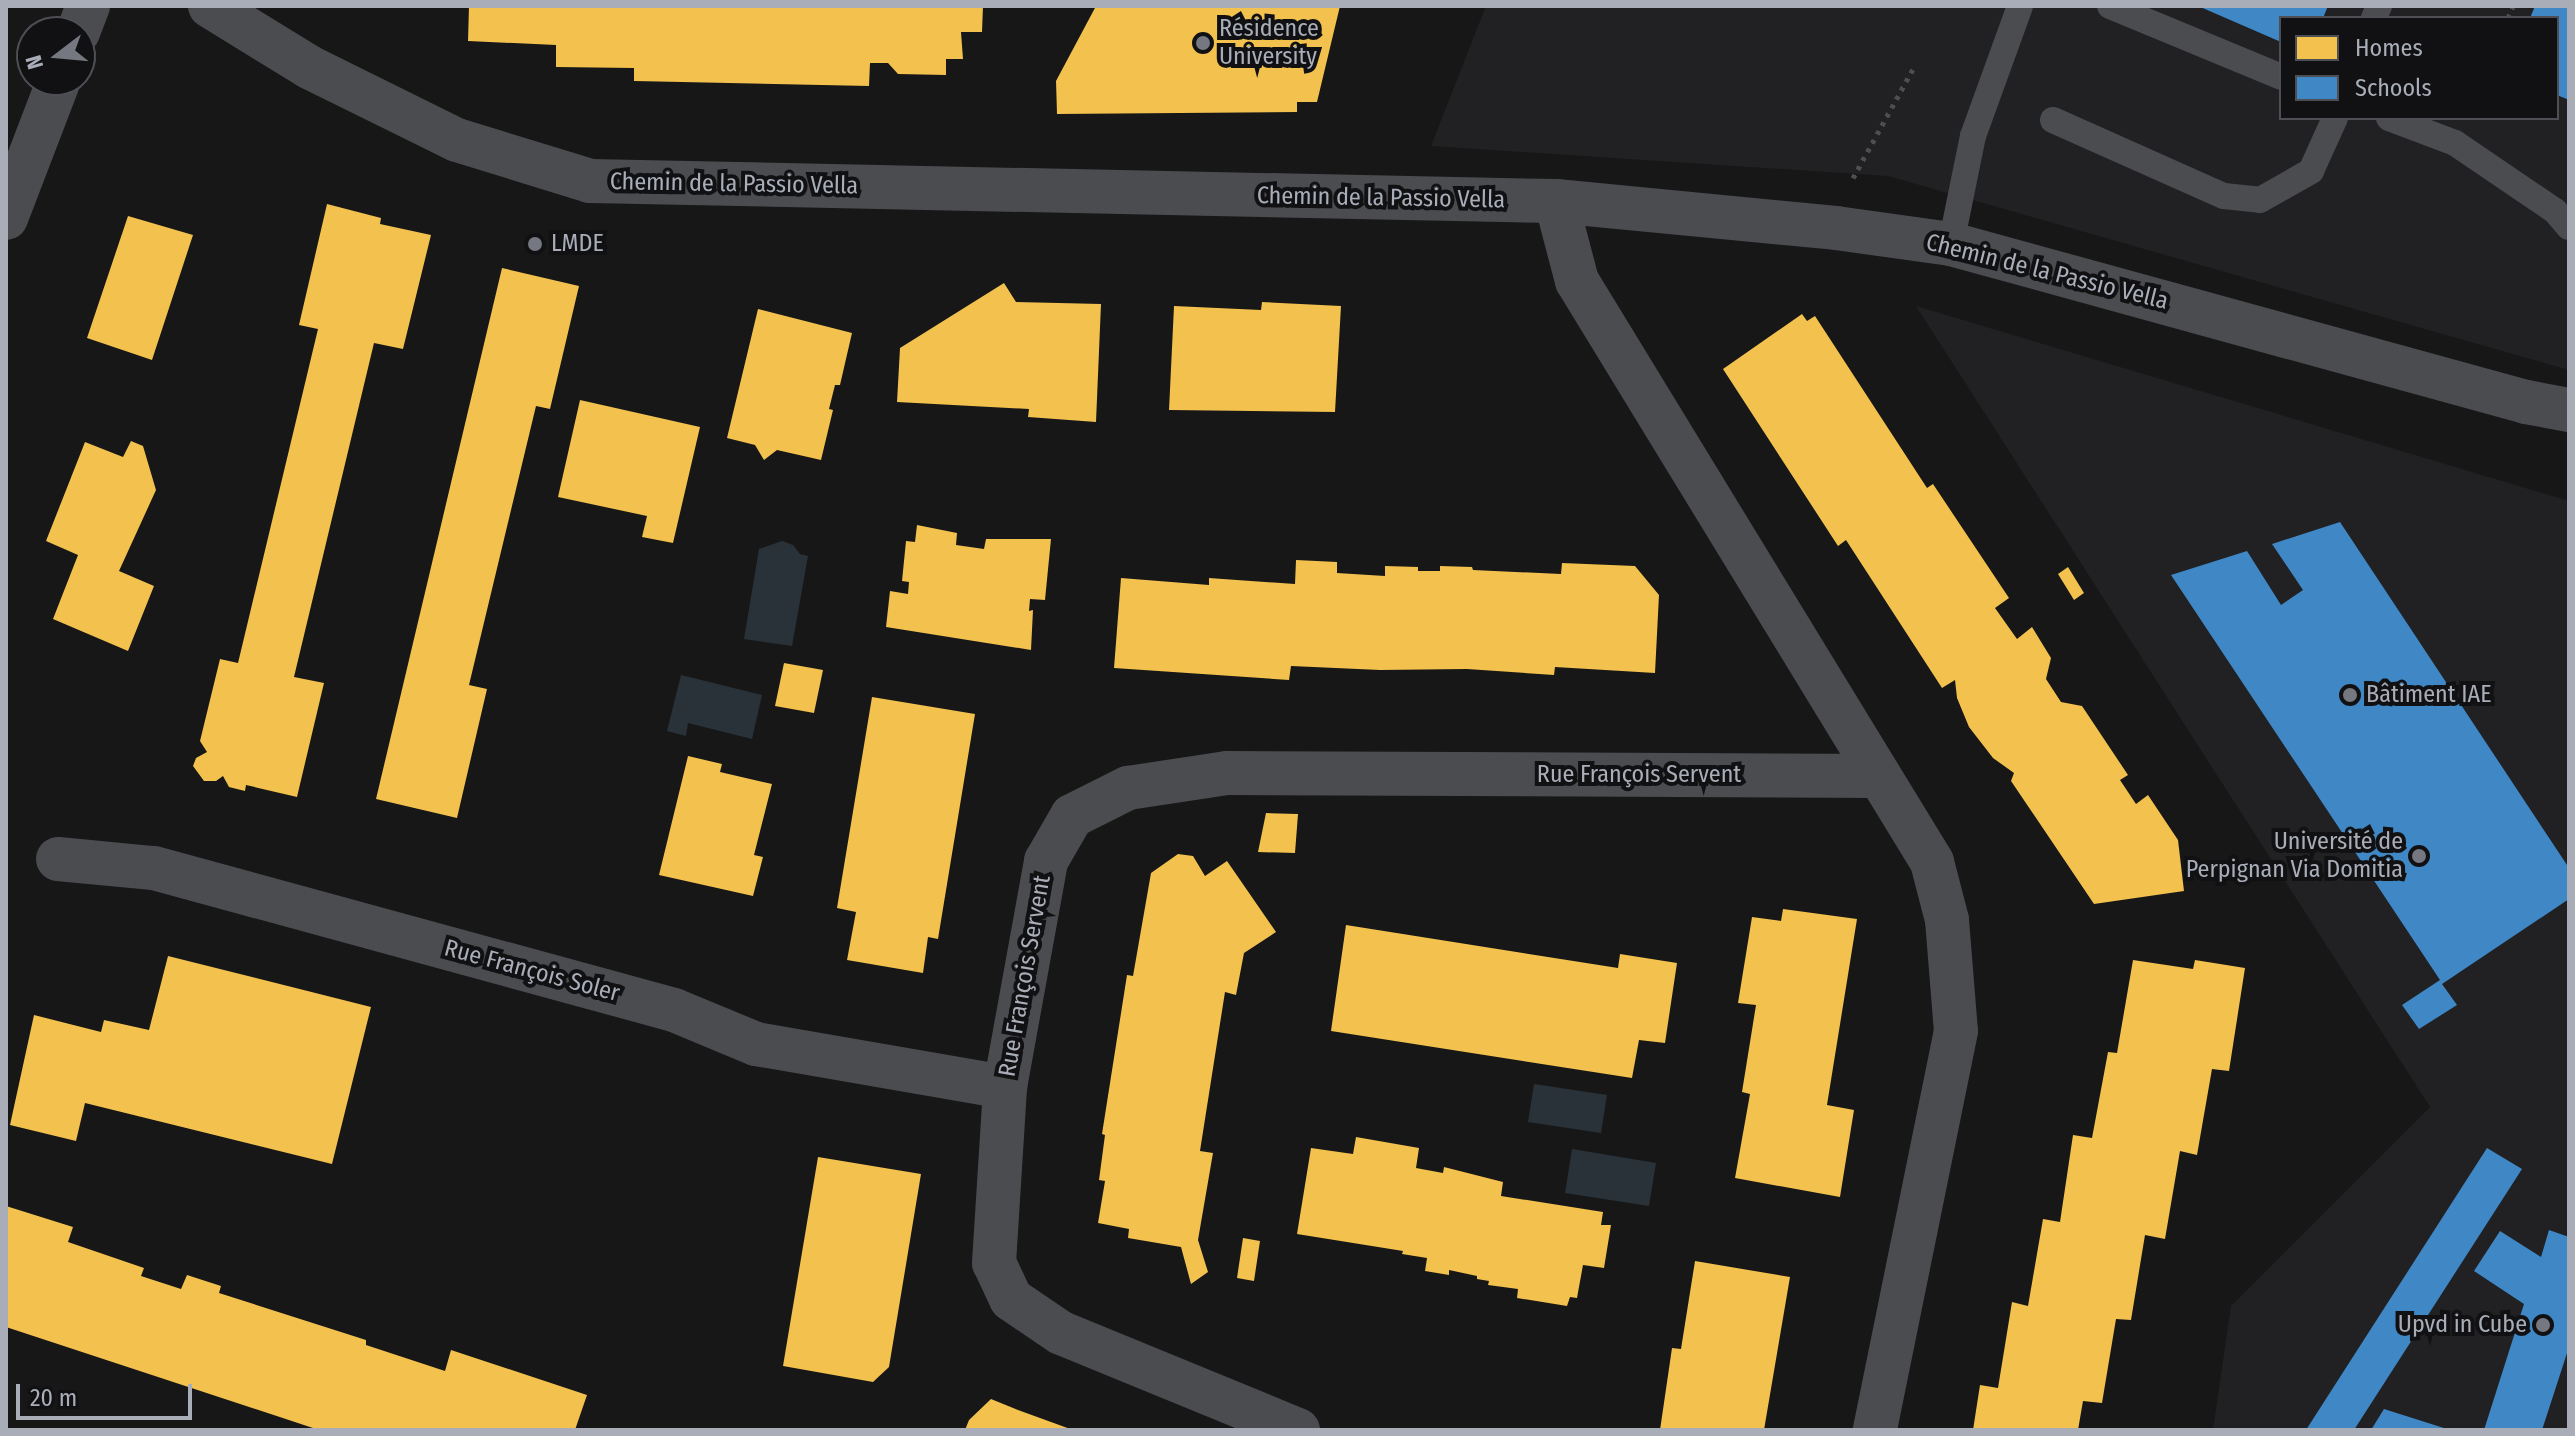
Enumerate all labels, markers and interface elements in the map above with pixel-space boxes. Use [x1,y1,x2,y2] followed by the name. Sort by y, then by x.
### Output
[1219,15,1319,71] place label: Résidence University
[16,16,96,96] north arrow
[2279,16,2559,120] legend
[1194,34,1212,52] marker: Résidence University
[2355,34,2423,62] text: Homes
[20,52,49,72] text: N
[2355,74,2432,102] text: Schools
[610,167,858,201] street label: Chemin de la Passio Vella
[1257,181,1505,215] street label: Chemin de la Passio Vella
[1923,228,2171,316] street label: Chemin de la Passio Vella
[551,230,604,258] place label: LMDE
[526,235,544,253] marker: LMDE
[2366,681,2491,709] place label: Bâtiment IAE
[2341,686,2359,704] marker: Bâtiment IAE
[1537,761,1741,789] street label: Rue François Servent
[2186,828,2403,884] place label: Université de Perpignan Via Domitia
[2410,847,2428,865] marker: Université de Perpignan Via Domitia
[993,873,1057,1079] street label: Rue François Servent
[441,934,623,1008] street label: Rue François Soler
[2398,1311,2527,1339] place label: Upvd in Cube
[2534,1316,2552,1334] marker: Upvd in Cube
[20,1368,196,1418] scale bar
[30,1384,77,1412] text: 20 m

